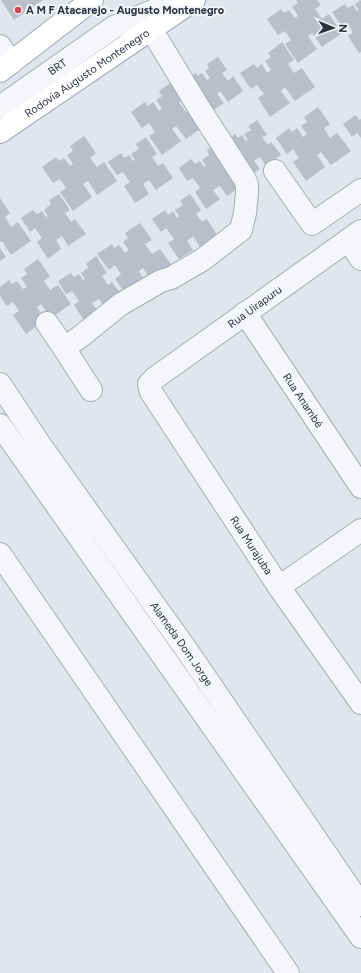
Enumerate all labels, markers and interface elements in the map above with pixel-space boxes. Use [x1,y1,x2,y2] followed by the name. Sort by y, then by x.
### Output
[26,4,225,17] place label: A M F Atacarejo - Augusto Montenegro
[13,5,23,15] marker: A M F Atacarejo - Augusto Montenegro
[313,8,353,48] north arrow
[336,24,349,33] text: N
[22,26,152,120] street label: Rodovia Augusto Montenegro
[46,56,69,78] street label: BRT
[225,283,285,331] street label: Rua Uirapuru
[281,371,326,430] street label: Rua Anambé
[228,513,275,577] street label: Rua Murajuba
[148,599,216,688] street label: Alameda Dom Jorge

